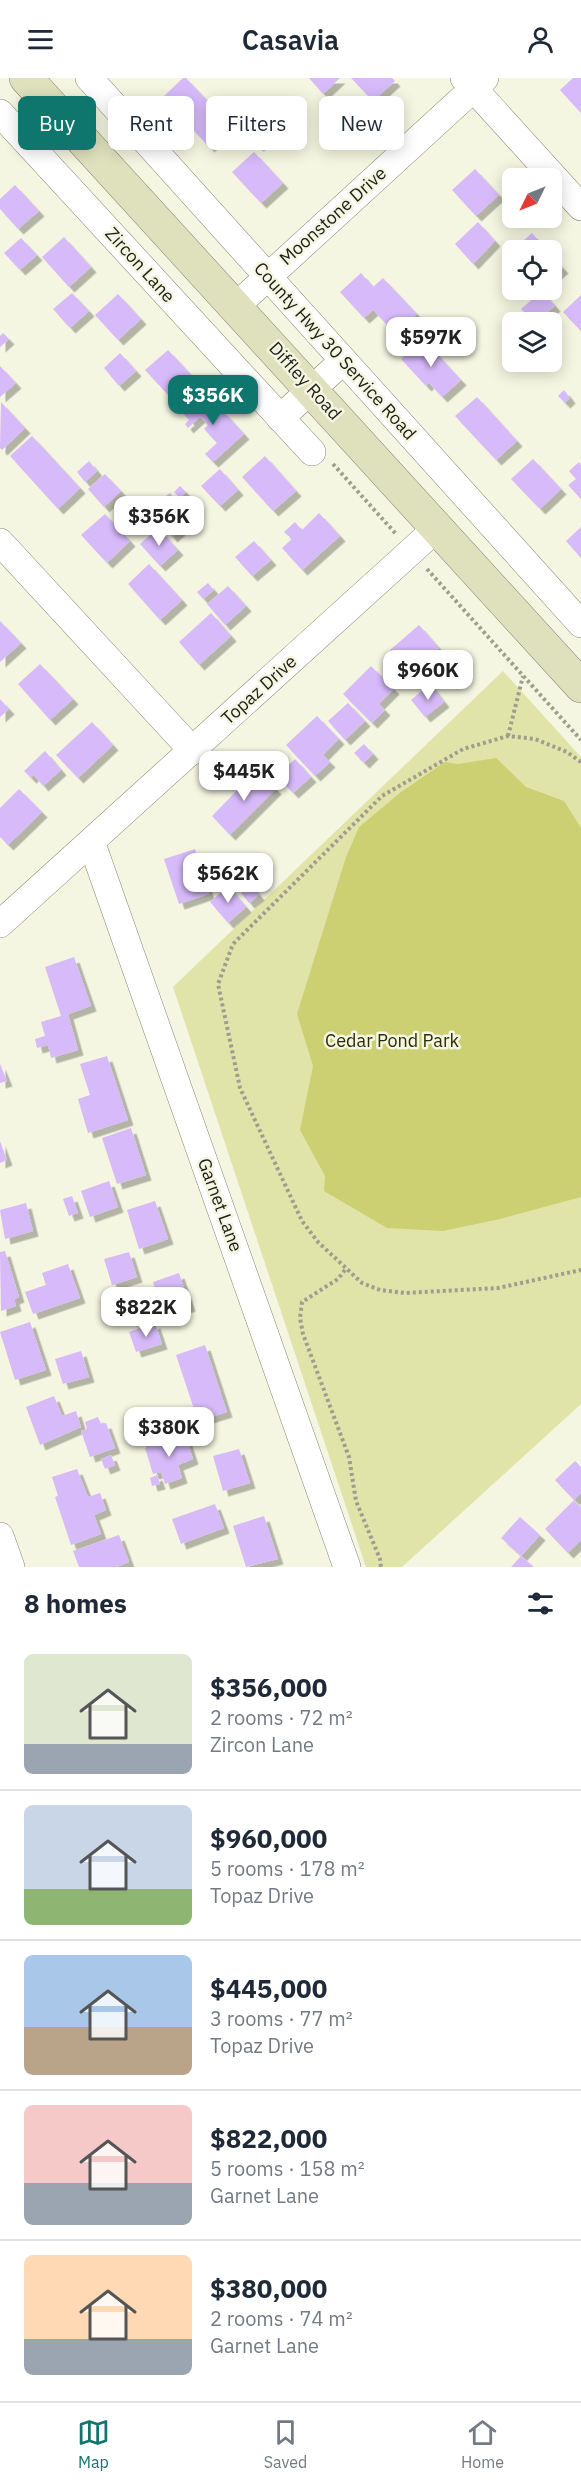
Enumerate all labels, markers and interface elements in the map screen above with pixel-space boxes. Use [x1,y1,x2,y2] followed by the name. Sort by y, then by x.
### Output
[242,22,339,57] text: Casavia
[24,23,57,56] icon: menu
[524,23,557,56] icon: person
[18,96,96,150] chip: Buy
[108,96,194,150] chip: Rent
[206,96,307,150] chip: Filters
[319,96,404,150] chip: New
[274,161,391,270] street label: Moonstone Drive
[502,168,562,228] north arrow
[502,168,562,372] map controls
[100,222,180,307] street label: Zircon Lane
[502,240,562,300] button: locate
[249,257,421,445] street label: County Hwy 30 Service Road
[502,312,562,372] button: layers
[389,317,473,368] pin: $597K
[400,323,462,350] text: $597K
[264,337,347,425] street label: Diffley Road
[171,375,255,426] pin: $356K
[182,381,244,408] text: $356K
[117,496,201,547] pin: $356K
[128,502,190,529] text: $356K
[216,650,301,730] street label: Topaz Drive
[386,650,470,701] pin: $960K
[397,656,459,683] text: $960K
[202,751,286,802] pin: $445K
[213,757,275,784] text: $445K
[186,853,270,904] pin: $562K
[197,859,259,886] text: $562K
[325,1029,459,1052] park label: Cedar Pond Park
[193,1155,248,1255] street label: Garnet Lane
[104,1287,188,1338] pin: $822K
[115,1293,177,1320] text: $822K
[127,1407,211,1458] pin: $380K
[138,1413,200,1440] text: $380K
[24,1586,127,1620] text: 8 homes
[524,1587,557,1620] icon: filters
[210,1670,327,1704] text: $356,000
[72,1678,144,1750] icon: home
[210,1704,353,1731] text: 2 rooms · 72 m²
[210,1731,314,1758] text: Zircon Lane
[210,1821,327,1855] text: $960,000
[72,1829,144,1901] icon: home
[210,1855,365,1882] text: 5 rooms · 178 m²
[210,1882,314,1909] text: Topaz Drive
[210,1971,327,2005] text: $445,000
[72,1979,144,2051] icon: home
[210,2005,353,2032] text: 3 rooms · 77 m²
[210,2032,314,2059] text: Topaz Drive
[210,2121,327,2155] text: $822,000
[72,2129,144,2201] icon: home
[210,2155,365,2182] text: 5 rooms · 158 m²
[210,2182,319,2209] text: Garnet Lane
[210,2271,327,2305] text: $380,000
[72,2279,144,2351] icon: home
[210,2305,353,2332] text: 2 rooms · 74 m²
[210,2332,319,2359] text: Garnet Lane
[77,2416,110,2472] tab: Map
[264,2416,307,2472] tab: Saved
[461,2416,504,2472] tab: Home

